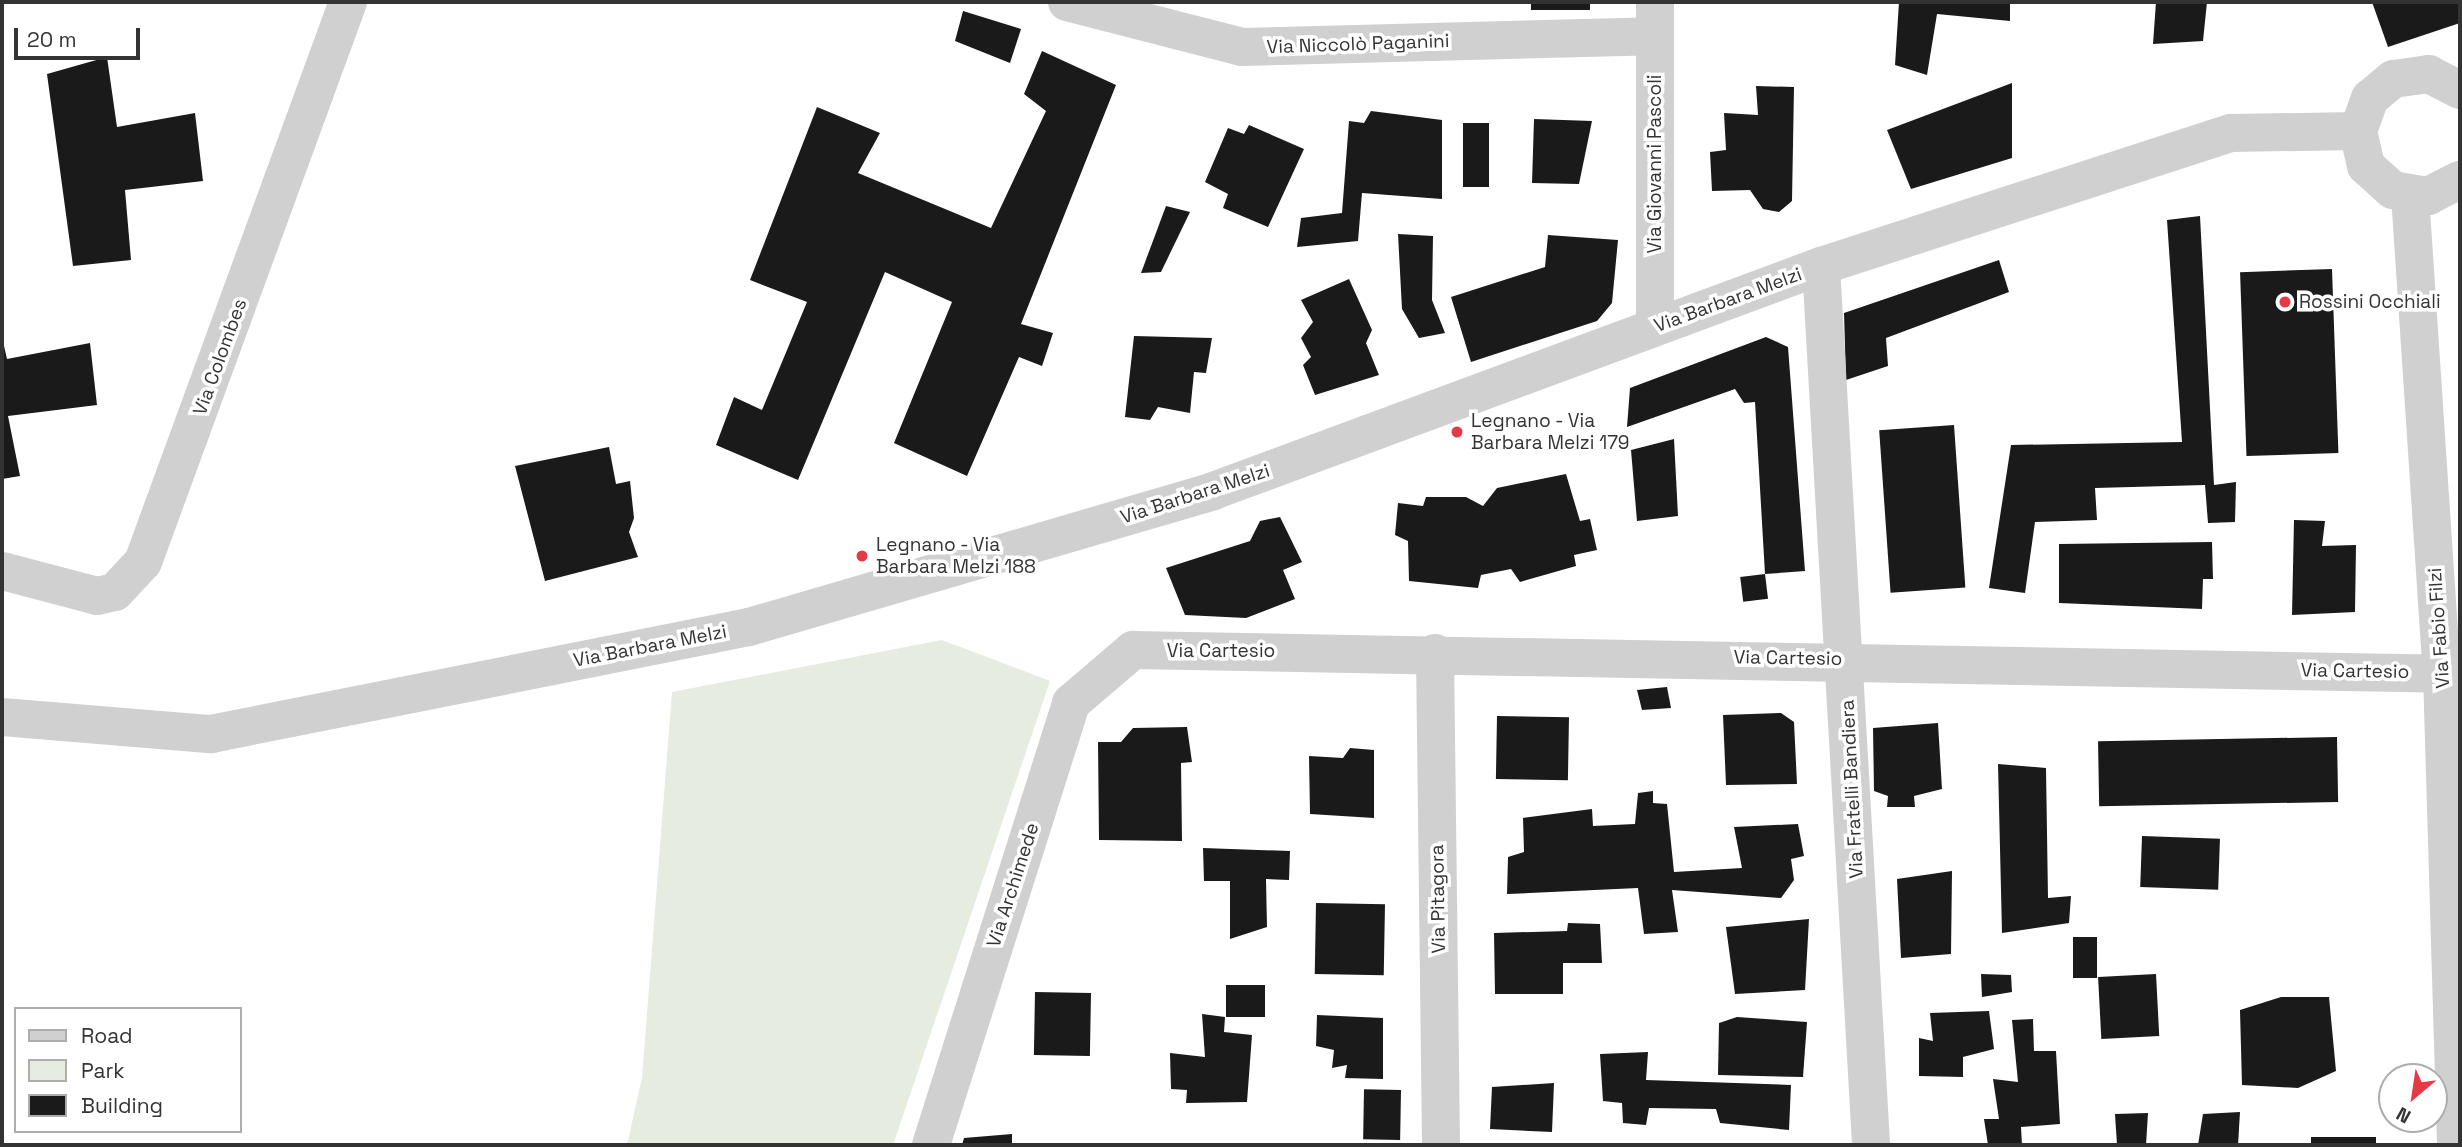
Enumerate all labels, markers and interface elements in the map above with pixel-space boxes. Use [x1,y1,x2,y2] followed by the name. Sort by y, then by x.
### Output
[18,14,144,58] scale bar
[27,26,77,53] text: 20 m
[1266,29,1450,59] street label: Via Niccolò Paganini
[1644,75,1666,253] street label: Via Giovanni Pascoli
[1651,263,1805,337] street label: Via Barbara Melzi
[2299,291,2441,313] place label: Rossini Occhiali
[2277,294,2293,310] marker: Rossini Occhiali
[188,296,252,418] street label: Via Colombes
[1471,410,1629,454] place label: Legnano - Via Barbara Melzi 179
[1449,424,1465,440] marker: Legnano - Via Barbara Melzi 179
[1117,459,1273,529] street label: Via Barbara Melzi
[876,534,1036,578] place label: Legnano - Via Barbara Melzi 188
[854,548,870,564] marker: Legnano - Via Barbara Melzi 188
[2423,567,2455,689] street label: Via Fabio Filzi
[571,620,729,672] street label: Via Barbara Melzi
[1167,640,1275,662] street label: Via Cartesio
[1734,646,1842,670] street label: Via Cartesio
[2301,659,2409,683] street label: Via Cartesio
[1836,699,1868,879] street label: Via Fratelli Bandiera
[982,820,1044,950] street label: Via Archimede
[1426,844,1450,954] street label: Via Pitagora
[14,1007,242,1133] legend
[81,1022,133,1049] text: Road
[81,1057,125,1084] text: Park
[2378,1063,2448,1133] north arrow
[81,1092,163,1119] text: Building
[2392,1101,2415,1129] text: N

